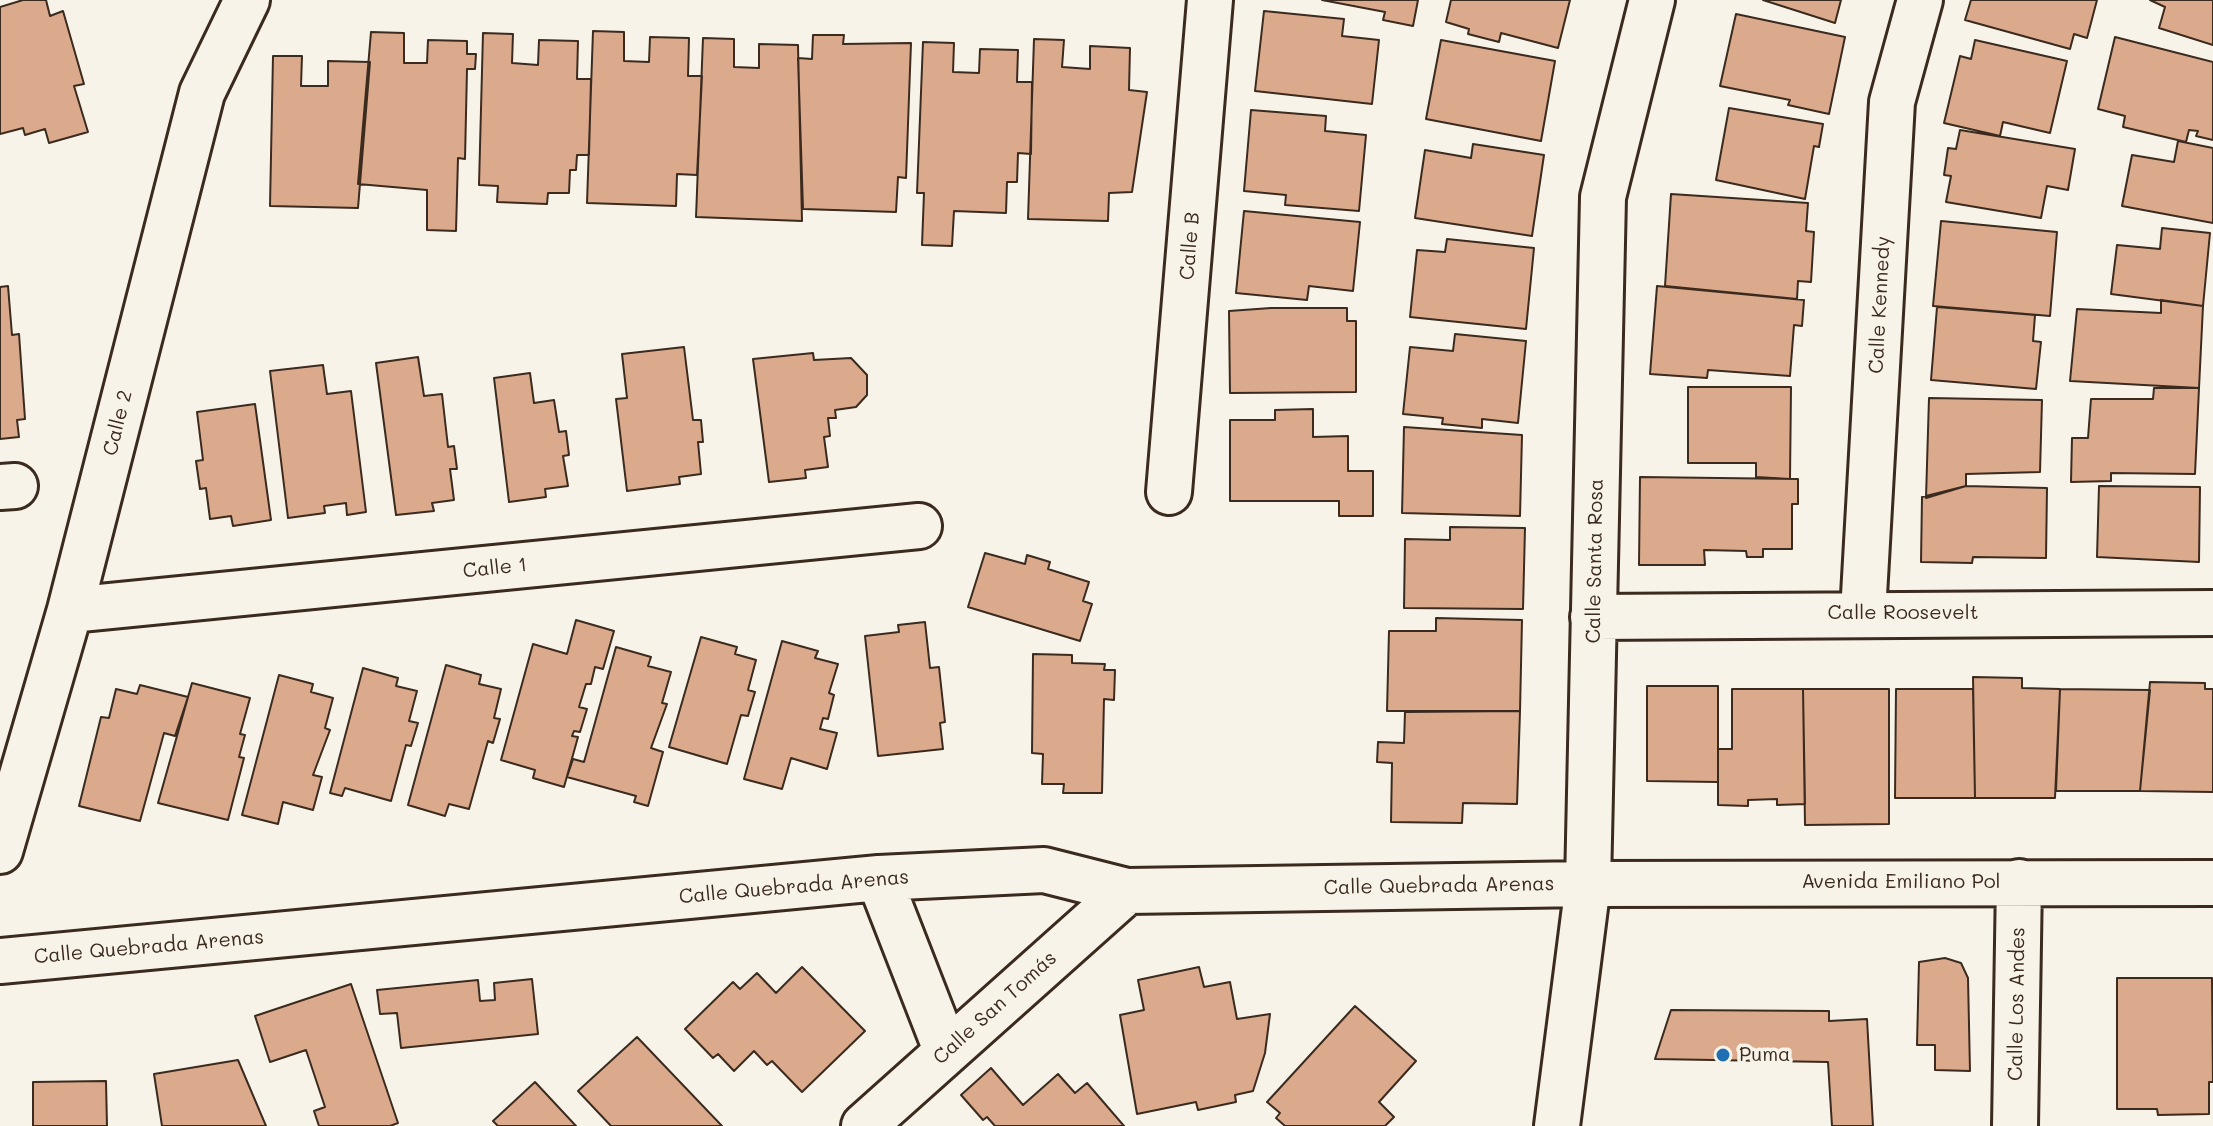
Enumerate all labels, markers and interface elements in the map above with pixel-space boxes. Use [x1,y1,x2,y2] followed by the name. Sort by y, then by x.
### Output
[1175,211,1205,281] street label: Calle B
[1864,236,1896,374] street label: Calle Kennedy
[98,388,138,458] street label: Calle 2
[1582,478,1608,644] street label: Calle Santa Rosa
[462,553,528,583] street label: Calle 1
[1828,601,1978,625] street label: Calle Roosevelt
[678,865,910,909] street label: Calle Quebrada Arenas
[1801,870,2001,894] street label: Avenida Emiliano Pol
[1323,872,1555,900] street label: Calle Quebrada Arenas
[33,925,265,969] street label: Calle Quebrada Arenas
[2004,927,2030,1081] street label: Calle Los Andes
[928,946,1062,1070] street label: Calle San Tomás
[1739,1043,1791,1067] place label: Puma
[1714,1046,1732,1064] marker: Puma

